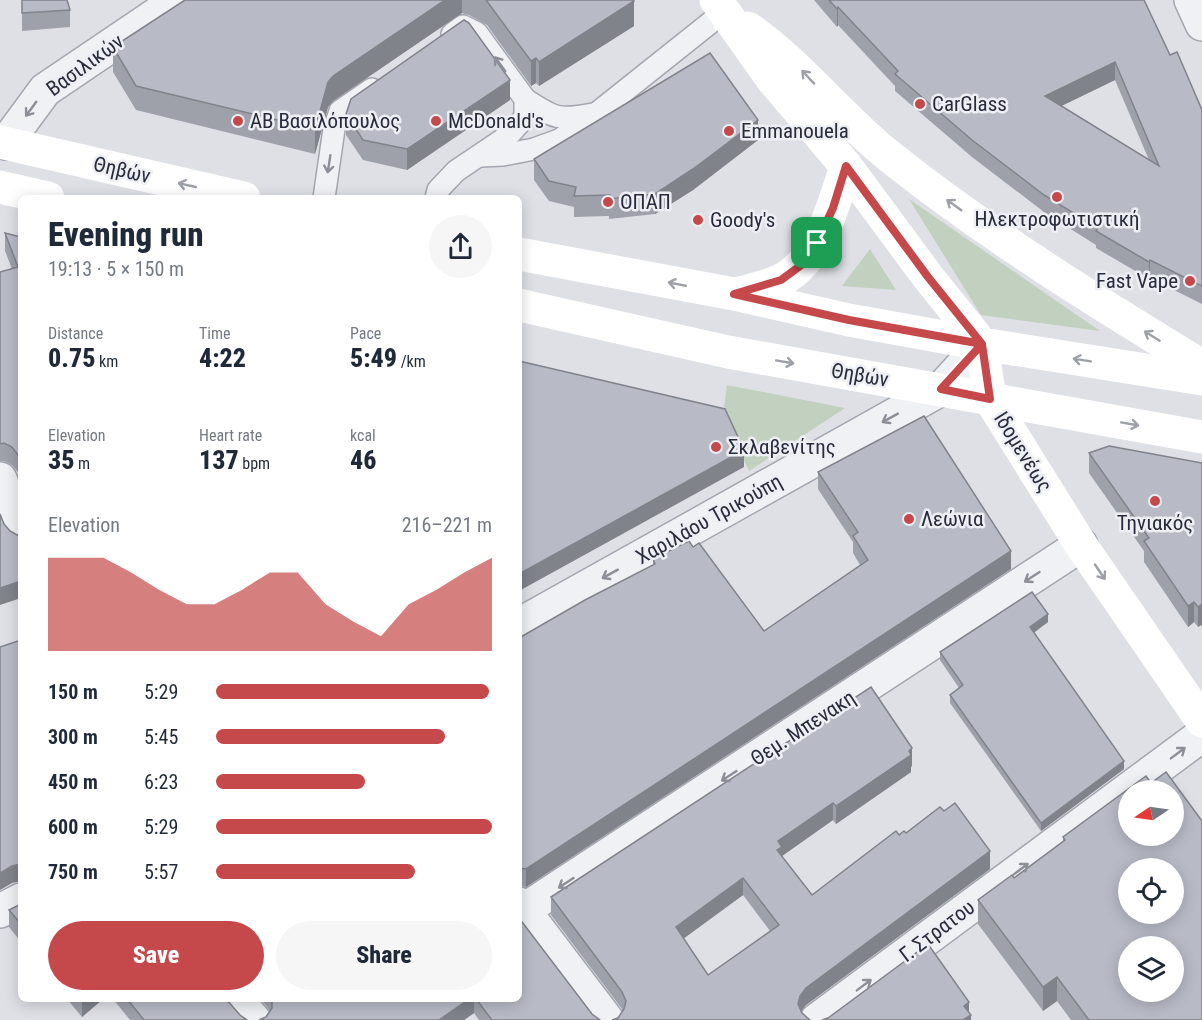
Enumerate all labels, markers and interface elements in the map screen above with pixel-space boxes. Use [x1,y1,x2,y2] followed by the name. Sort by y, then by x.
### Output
[42,29,128,101] street label: Βασιλικών
[493,56,506,72] one-way arrow
[800,70,815,85] one-way arrow
[932,92,1007,116] place label: CarGlass
[913,97,927,111] marker: CarGlass
[25,101,37,117] one-way arrow
[250,109,400,133] place label: ΑΒ Βασιλόπουλος
[448,109,544,133] place label: McDonald's
[231,114,245,128] marker: ΑΒ Βασιλόπουλος
[429,114,443,128] marker: McDonald's
[741,119,849,143] place label: Emmanouela
[722,124,736,138] marker: Emmanouela
[91,152,153,188] street label: Θηβών
[323,154,334,174] one-way arrow
[177,179,197,190] one-way arrow
[620,190,671,214] place label: ΟΠΑΠ
[1050,190,1064,204] marker: Ηλεκτροφωτιστική
[601,195,615,209] marker: ΟΠΑΠ
[947,199,963,211] one-way arrow
[974,207,1140,231] place label: Ηλεκτροφωτιστική
[710,208,775,232] place label: Goody's
[691,213,705,227] marker: Goody's
[48,215,204,254] text: Evening run
[429,215,492,278] button: share
[791,217,842,268] pin
[800,226,833,259] icon: arrive
[48,257,184,281] text: 19:13 · 5 × 150 m
[1096,269,1178,293] place label: Fast Vape
[1183,274,1197,288] marker: Fast Vape
[668,278,687,289] one-way arrow
[48,324,103,343] text: Distance
[199,324,231,343] text: Time
[350,324,381,343] text: Pace
[1144,329,1161,341] one-way arrow
[48,343,95,373] text: 0.75
[199,343,246,373] text: 4:22
[350,343,397,373] text: 5:49
[95,352,118,371] text: km
[397,352,426,371] text: /km
[1073,355,1092,366] one-way arrow
[775,357,795,368] one-way arrow
[829,358,891,392] street label: Θηβών
[989,407,1057,497] street label: Ιδομενέως
[882,412,899,424] one-way arrow
[1120,419,1139,430] one-way arrow
[48,426,106,445] text: Elevation
[199,426,262,445] text: Heart rate
[350,426,376,445] text: kcal
[728,435,836,459] place label: Σκλαβενίτης
[709,440,723,454] marker: Σκλαβενίτης
[48,445,74,475] text: 35
[199,445,239,475] text: 137
[350,445,376,475] text: 46
[74,454,90,473] text: m
[239,454,270,473] text: bpm
[632,469,786,569] street label: Χαριλάου Τρικούπη
[1148,494,1162,508] marker: Τηνιακός
[921,507,984,531] place label: Λεώνια
[1117,511,1193,535] place label: Τηνιακός
[902,512,916,526] marker: Λεώνια
[48,513,120,537] text: Elevation
[402,513,492,537] text: 216–221 m
[1094,564,1106,580] one-way arrow
[602,568,619,580] one-way arrow
[1025,571,1041,583] one-way arrow
[48,680,98,704] text: 150 m
[144,680,178,704] text: 5:29
[746,685,860,771] street label: Θεμ. Μπενακη
[48,725,98,749] text: 300 m
[144,725,178,749] text: 5:45
[1169,747,1185,759] one-way arrow
[48,770,98,794] text: 450 m
[144,770,178,794] text: 6:23
[721,770,738,782] one-way arrow
[1118,780,1184,846] north arrow
[1118,780,1184,1002] map controls
[48,815,98,839] text: 600 m
[144,815,178,839] text: 5:29
[1118,858,1184,924] button: locate
[48,860,98,884] text: 750 m
[144,860,178,884] text: 5:57
[1013,863,1029,875] one-way arrow
[558,877,575,889] one-way arrow
[895,895,979,967] street label: Γ. Στρατου
[48,921,264,990] button: Save
[276,921,492,990] button: Share
[1118,936,1184,1002] button: layers
[856,979,872,991] one-way arrow

